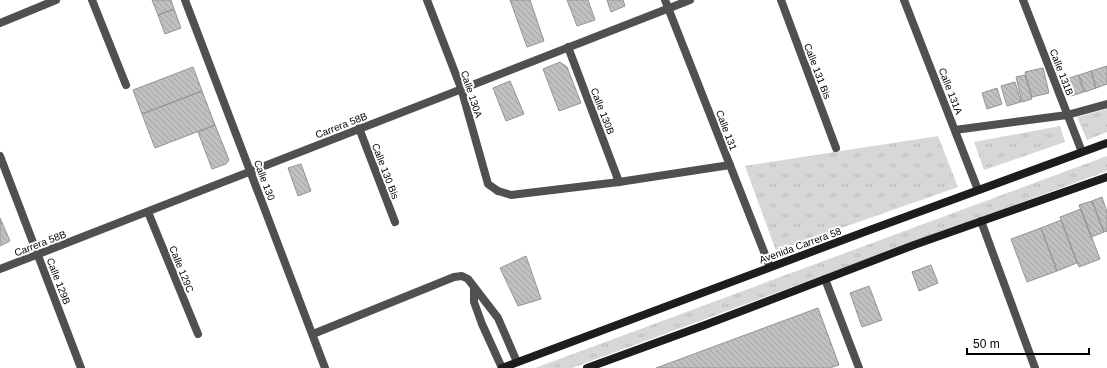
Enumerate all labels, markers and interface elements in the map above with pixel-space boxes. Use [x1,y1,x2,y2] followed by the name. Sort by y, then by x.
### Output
[802,42,833,101] street label: Calle 131 Bis
[1048,47,1076,97] street label: Calle 131B
[937,66,965,116] street label: Calle 131A
[459,69,484,119] street label: Calle 130A
[589,86,617,136] street label: Calle 130B
[714,108,739,152] street label: Calle 131
[314,110,369,140] street label: Carrera 58B
[370,142,401,201] street label: Calle 130 Bis
[252,158,277,202] street label: Calle 130
[758,225,843,265] street label: Avenida Carrera 58
[13,228,68,258] street label: Carrera 58B
[167,244,196,294] street label: Calle 129C
[45,256,73,306] street label: Calle 129B
[967,330,1089,356] scale bar
[973,337,1000,351] text: 50 m

